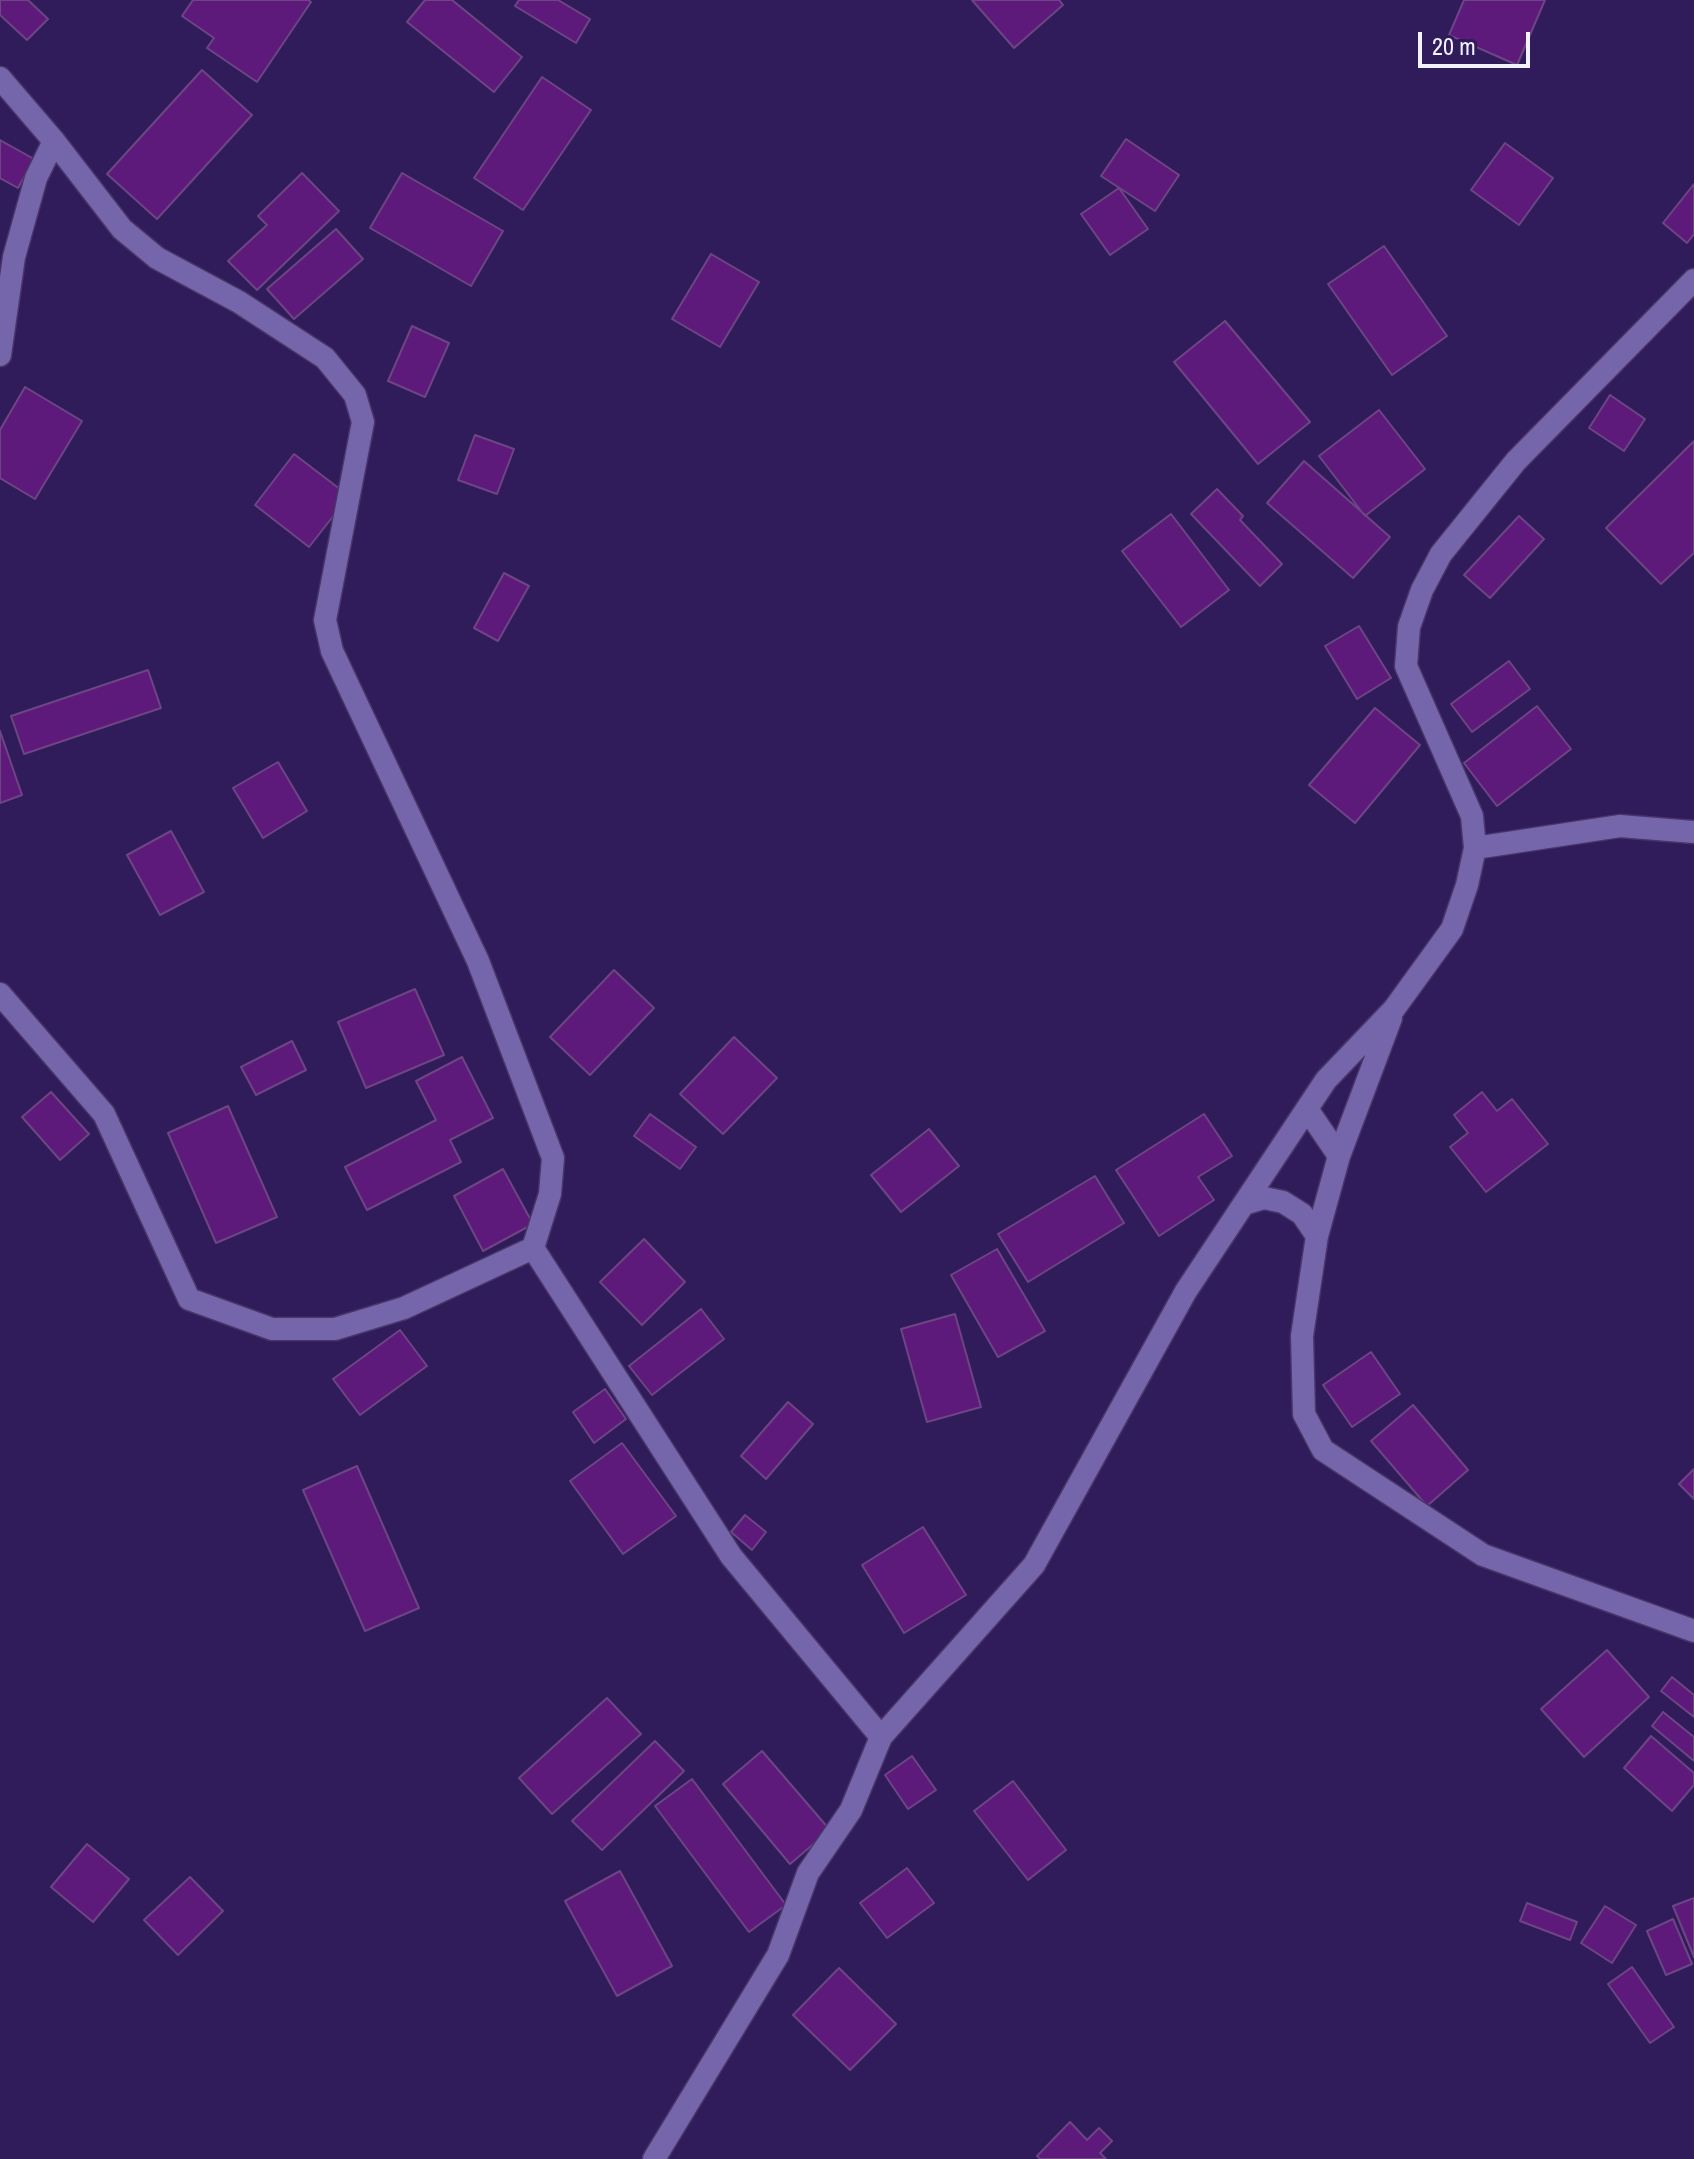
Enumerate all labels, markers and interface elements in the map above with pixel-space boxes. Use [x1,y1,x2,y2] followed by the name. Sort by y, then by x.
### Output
[1422,16,1534,66] scale bar
[1432,30,1476,62] text: 20 m

